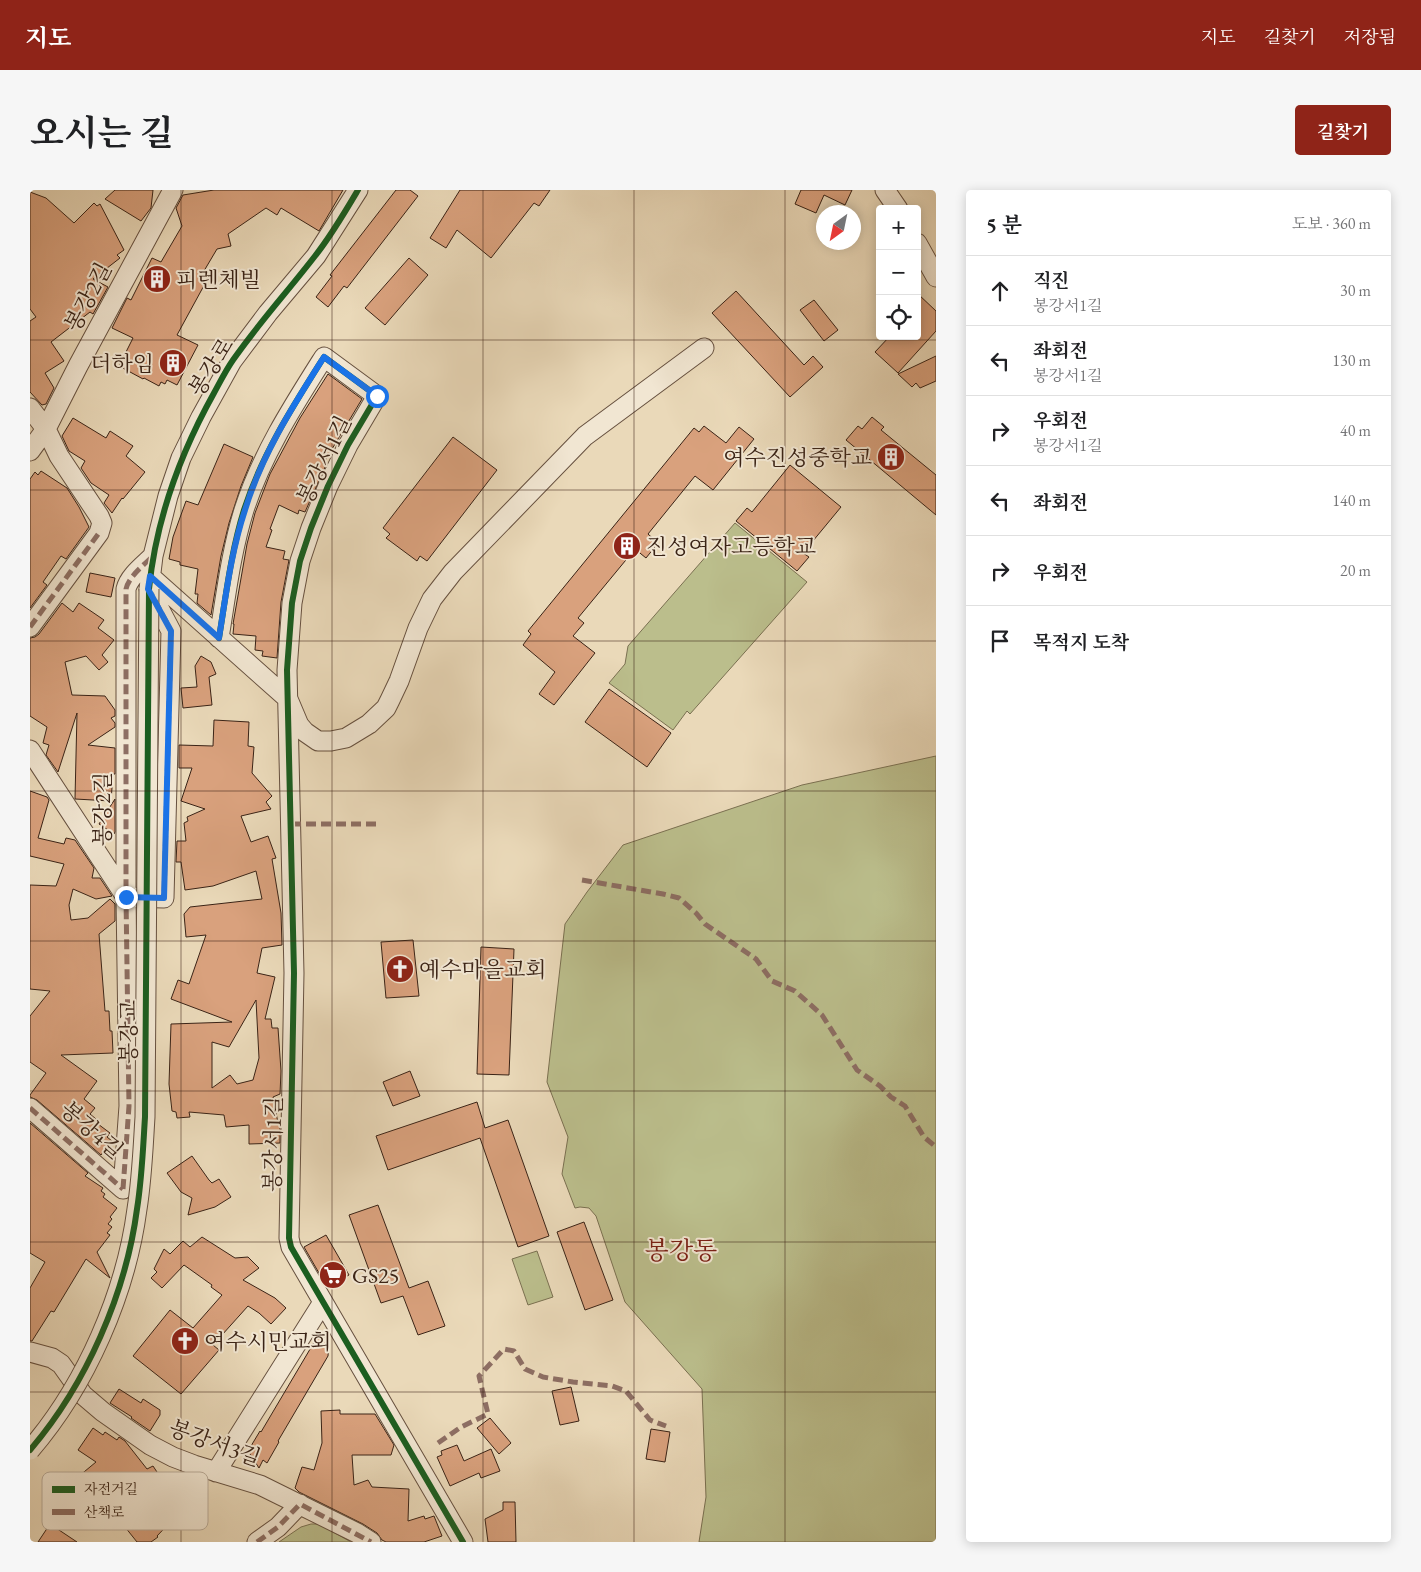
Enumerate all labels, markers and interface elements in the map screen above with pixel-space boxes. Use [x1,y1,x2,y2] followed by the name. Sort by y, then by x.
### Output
[25,22,71,53] text: 지도
[1201,25,1236,48] text: 지도
[1264,25,1316,48] text: 길찾기
[1344,25,1396,48] text: 저장됨
[1295,105,1391,155] button: 길찾기
[30,110,174,155] text: 오시는 길
[816,205,861,250] north arrow
[876,205,921,340] map controls
[876,205,921,250] button: +
[986,211,1022,238] text: 5 분
[1292,213,1371,234] text: 도보 · 360 m
[876,250,921,295] button: −
[58,257,118,337] street label: 봉강2길
[142,264,172,294] building icon: 피렌체빌
[176,265,261,294] place label: 피렌체빌
[1033,268,1070,293] text: 직진
[986,277,1014,305] icon: ahead
[1340,280,1371,301] text: 30 m
[876,295,921,340] button: locate
[1033,295,1103,316] text: 봉강서1길
[182,332,240,402] street label: 봉강로
[1033,338,1088,363] text: 좌회전
[986,347,1014,375] icon: left
[158,348,188,378] building icon: 더하임
[90,349,154,378] place label: 더하임
[1332,350,1371,371] text: 130 m
[1033,365,1103,386] text: 봉강서1길
[366,385,389,408] route start
[1033,408,1088,433] text: 우회전
[290,411,358,509] street label: 봉강서1길
[986,417,1014,445] icon: right
[1340,420,1371,441] text: 40 m
[1033,435,1103,456] text: 봉강서1길
[876,442,906,472] building icon: 여수진성중학교
[723,443,872,472] place label: 여수진성중학교
[986,487,1014,515] icon: left
[1033,490,1088,515] text: 좌회전
[1332,490,1371,511] text: 140 m
[612,531,642,561] building icon: 진성여자고등학교
[646,532,816,561] place label: 진성여자고등학교
[986,557,1014,585] icon: right
[1033,560,1088,585] text: 우회전
[1340,560,1371,581] text: 20 m
[986,627,1014,655] icon: arrive
[1033,630,1129,655] text: 목적지 도착
[88,772,117,846] street label: 봉강2길
[115,886,138,909] route end
[385,954,415,984] church icon: 예수마을교회
[419,955,547,984] place label: 예수마을교회
[114,1000,143,1064] street label: 봉강교
[54,1095,130,1165] street label: 봉강4길
[258,1096,288,1192] street label: 봉강서1길
[645,1234,717,1266] district label: 봉강동
[318,1260,348,1290] supermarket icon: GS25
[352,1261,399,1290] place label: GS25
[170,1326,200,1356] church icon: 여수시민교회
[204,1327,332,1356] place label: 여수시민교회
[165,1413,265,1473] street label: 봉강서3길
[42,1472,208,1530] legend
[84,1480,138,1498] text: 자전거길
[84,1503,125,1521] text: 산책로

